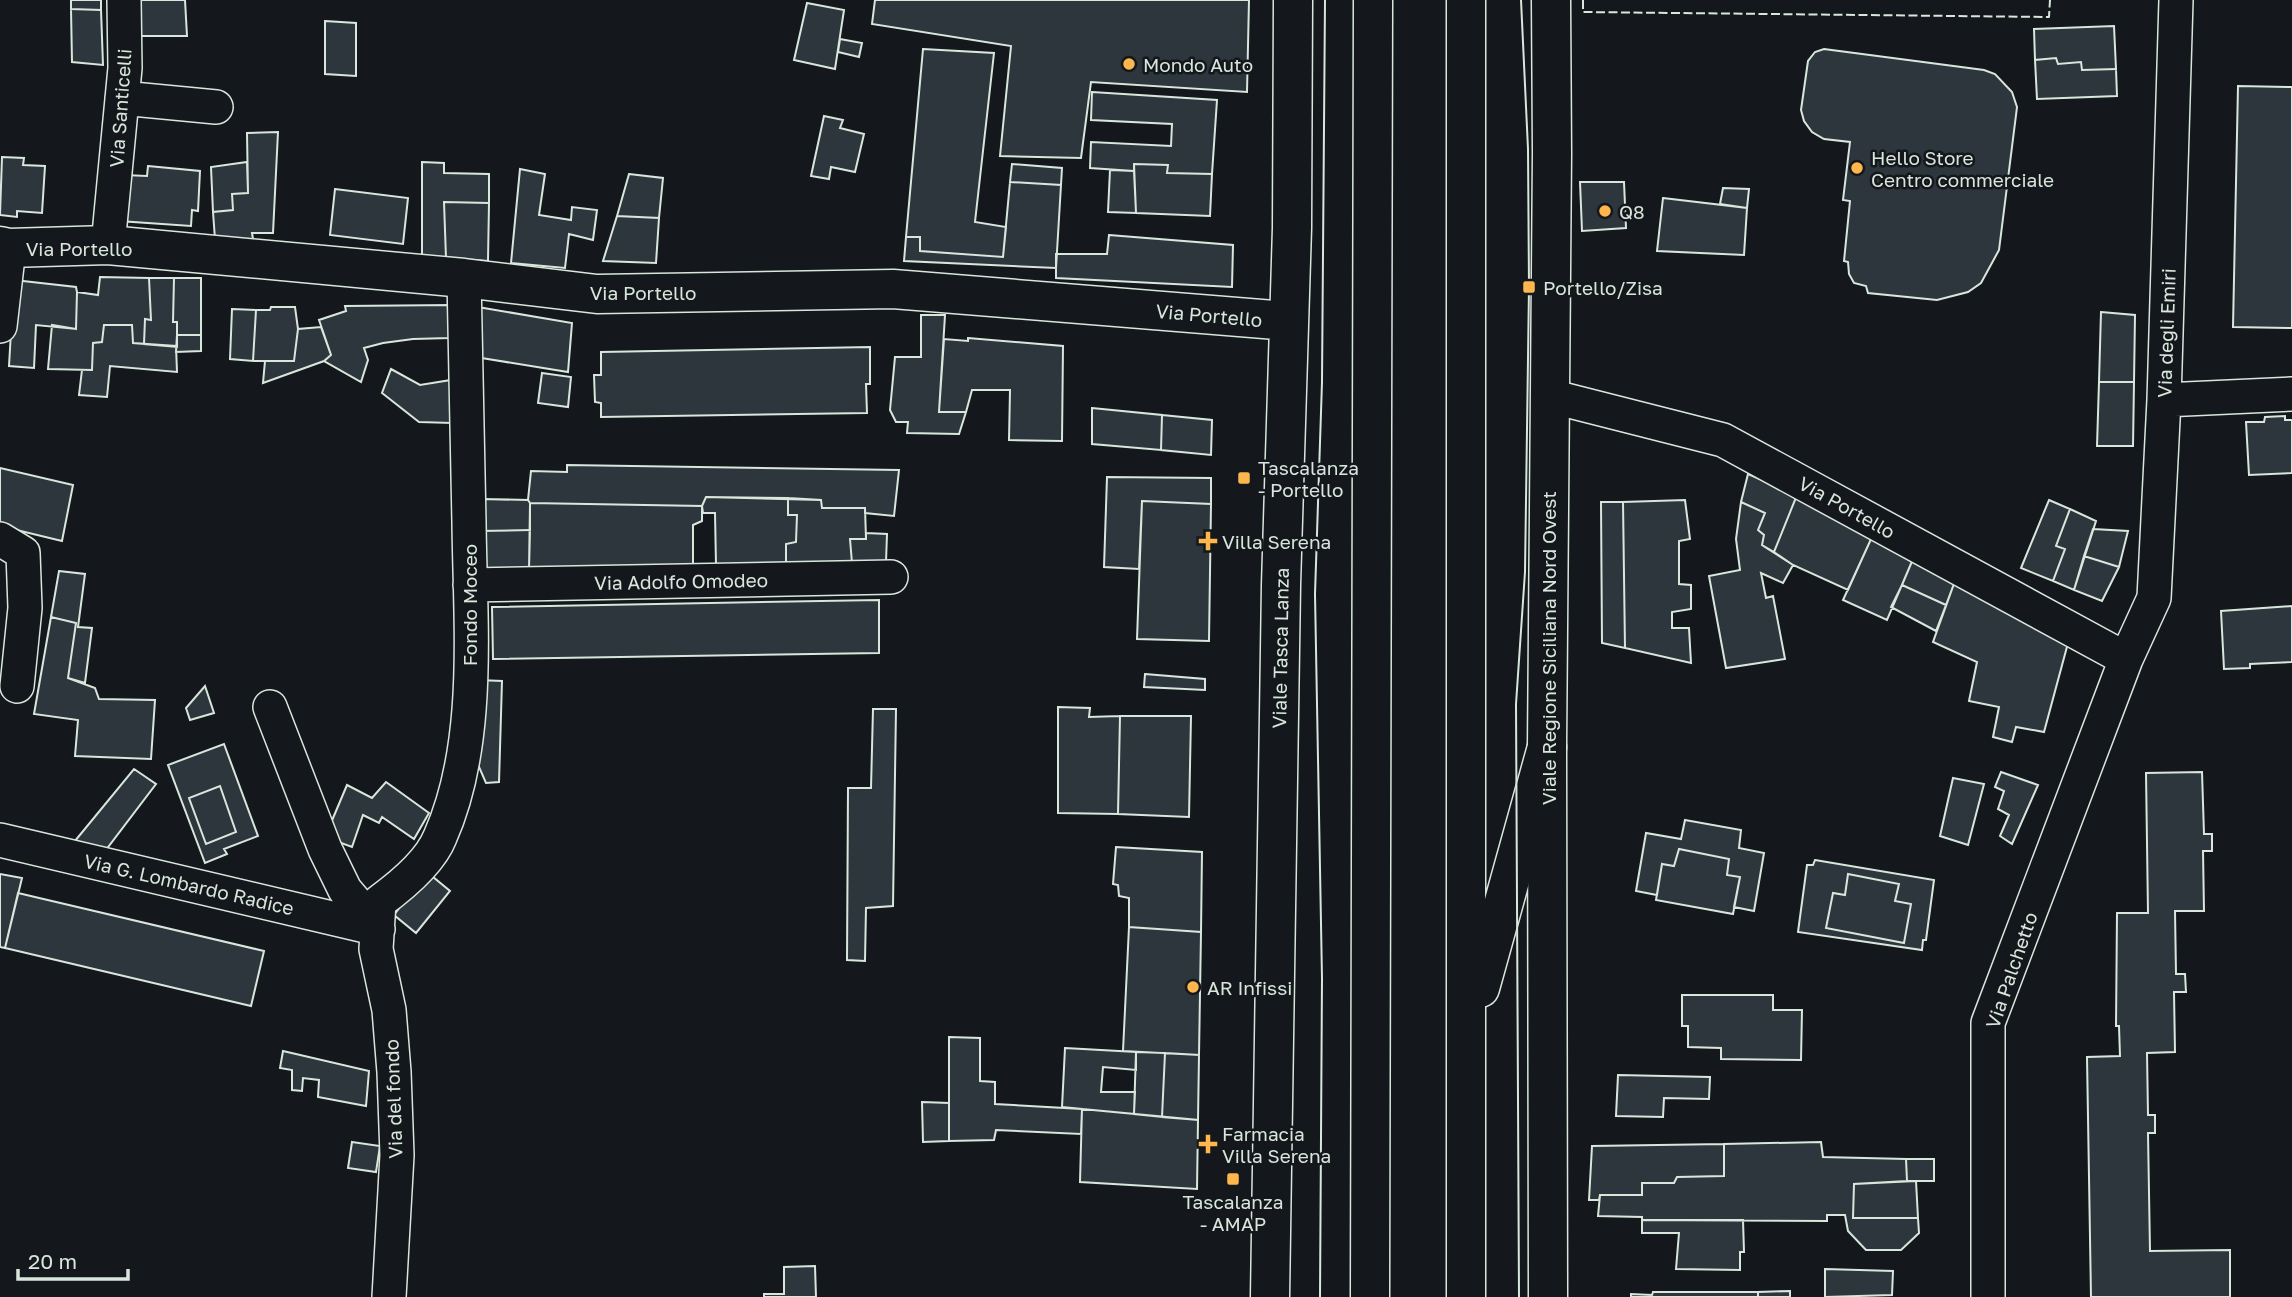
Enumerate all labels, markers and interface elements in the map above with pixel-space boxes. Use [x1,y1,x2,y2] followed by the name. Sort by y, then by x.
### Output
[104,48,136,168] street label: Via Santicelli
[1143,53,1253,76] place label: Mondo Auto
[1121,56,1137,72] marker: Mondo Auto
[1871,146,2054,191] place label: Hello Store Centro commerciale
[1849,160,1865,176] marker: Hello Store Centro commerciale
[1619,200,1645,223] place label: Q8
[1597,203,1613,219] marker: Q8
[26,237,132,260] street label: Via Portello
[2152,268,2180,398] street label: Via degli Emiri
[1543,276,1663,299] place label: Portello/Zisa
[1521,279,1537,295] marker: Portello/Zisa
[590,281,696,304] street label: Via Portello
[1155,299,1263,331] street label: Via Portello
[1258,456,1359,501] place label: Tascalanza - Portello
[1236,470,1252,486] marker: Tascalanza - Portello
[1795,471,1899,543] street label: Via Portello
[1537,491,1560,805] street label: Viale Regione Siciliana Nord Ovest
[1222,530,1331,553] place label: Villa Serena
[1200,533,1216,549] marker: Villa Serena
[458,544,481,666] street label: Fondo Moceo
[1267,567,1293,729] street label: Viale Tasca Lanza
[594,568,768,594] street label: Via Adolfo Omodeo
[82,849,296,919] street label: Via G. Lombardo Radice
[1980,909,2042,1031] street label: Via Palchetto
[1207,976,1292,999] place label: AR Infissi
[1185,979,1201,995] marker: AR Infissi
[379,1039,407,1159] street label: Via del fondo
[1222,1122,1331,1167] place label: Farmacia Villa Serena
[1200,1136,1216,1152] marker: Farmacia Villa Serena
[1225,1171,1241,1187] marker: Tascalanza - AMAP
[1183,1190,1283,1235] place label: Tascalanza - AMAP
[18,1238,128,1282] scale bar
[28,1248,77,1274] text: 20 m

